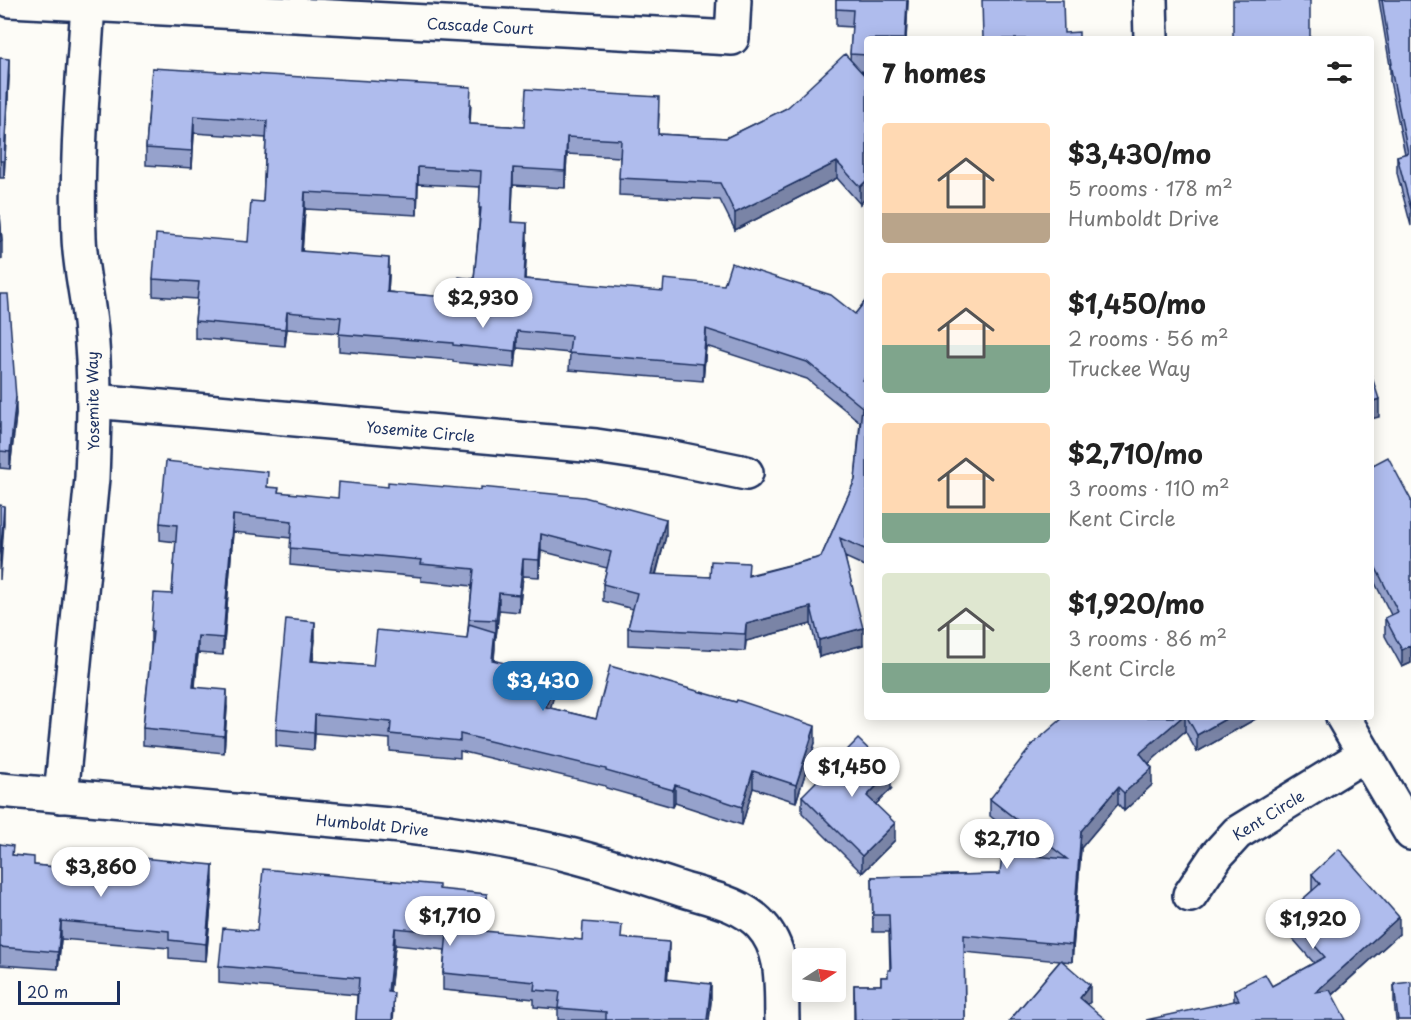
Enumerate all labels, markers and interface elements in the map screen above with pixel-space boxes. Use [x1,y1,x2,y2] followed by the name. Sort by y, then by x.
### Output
[426,10,534,39] street label: Cascade Court
[882,53,986,92] text: 7 homes
[1323,56,1356,89] icon: filters
[1068,134,1211,173] text: $3,430/mo
[930,147,1002,219] icon: home
[1068,173,1233,203] text: 5 rooms · 178 m²
[1068,203,1219,233] text: Humboldt Drive
[434,278,532,329] pin: $2,930
[447,282,519,312] text: $2,930
[1068,284,1206,323] text: $1,450/mo
[930,297,1002,369] icon: home
[1068,323,1229,353] text: 2 rooms · 56 m²
[80,351,104,451] street label: Yosemite Way
[1068,353,1191,383] text: Truckee Way
[365,414,476,447] street label: Yosemite Circle
[1068,434,1203,473] text: $2,710/mo
[930,447,1002,519] icon: home
[1068,473,1230,503] text: 3 rooms · 110 m²
[1068,503,1176,533] text: Kent Circle
[1068,584,1204,623] text: $1,920/mo
[930,597,1002,669] icon: home
[1068,623,1227,653] text: 3 rooms · 86 m²
[1068,653,1176,683] text: Kent Circle
[494,661,592,712] pin: $3,430
[507,665,579,695] text: $3,430
[803,747,901,798] pin: $1,450
[818,751,886,781] text: $1,450
[1227,783,1308,845] street label: Kent Circle
[315,807,430,841] street label: Humboldt Drive
[958,819,1056,870] pin: $2,710
[974,823,1040,853] text: $2,710
[52,847,150,898] pin: $3,860
[65,851,137,881] text: $3,860
[401,896,499,947] pin: $1,710
[1264,899,1362,950] pin: $1,920
[419,900,481,930] text: $1,710
[1279,903,1347,933] text: $1,920
[792,948,846,1002] north arrow
[792,948,846,1002] map controls
[18,978,120,1006] scale bar
[27,979,68,1003] text: 20 m

